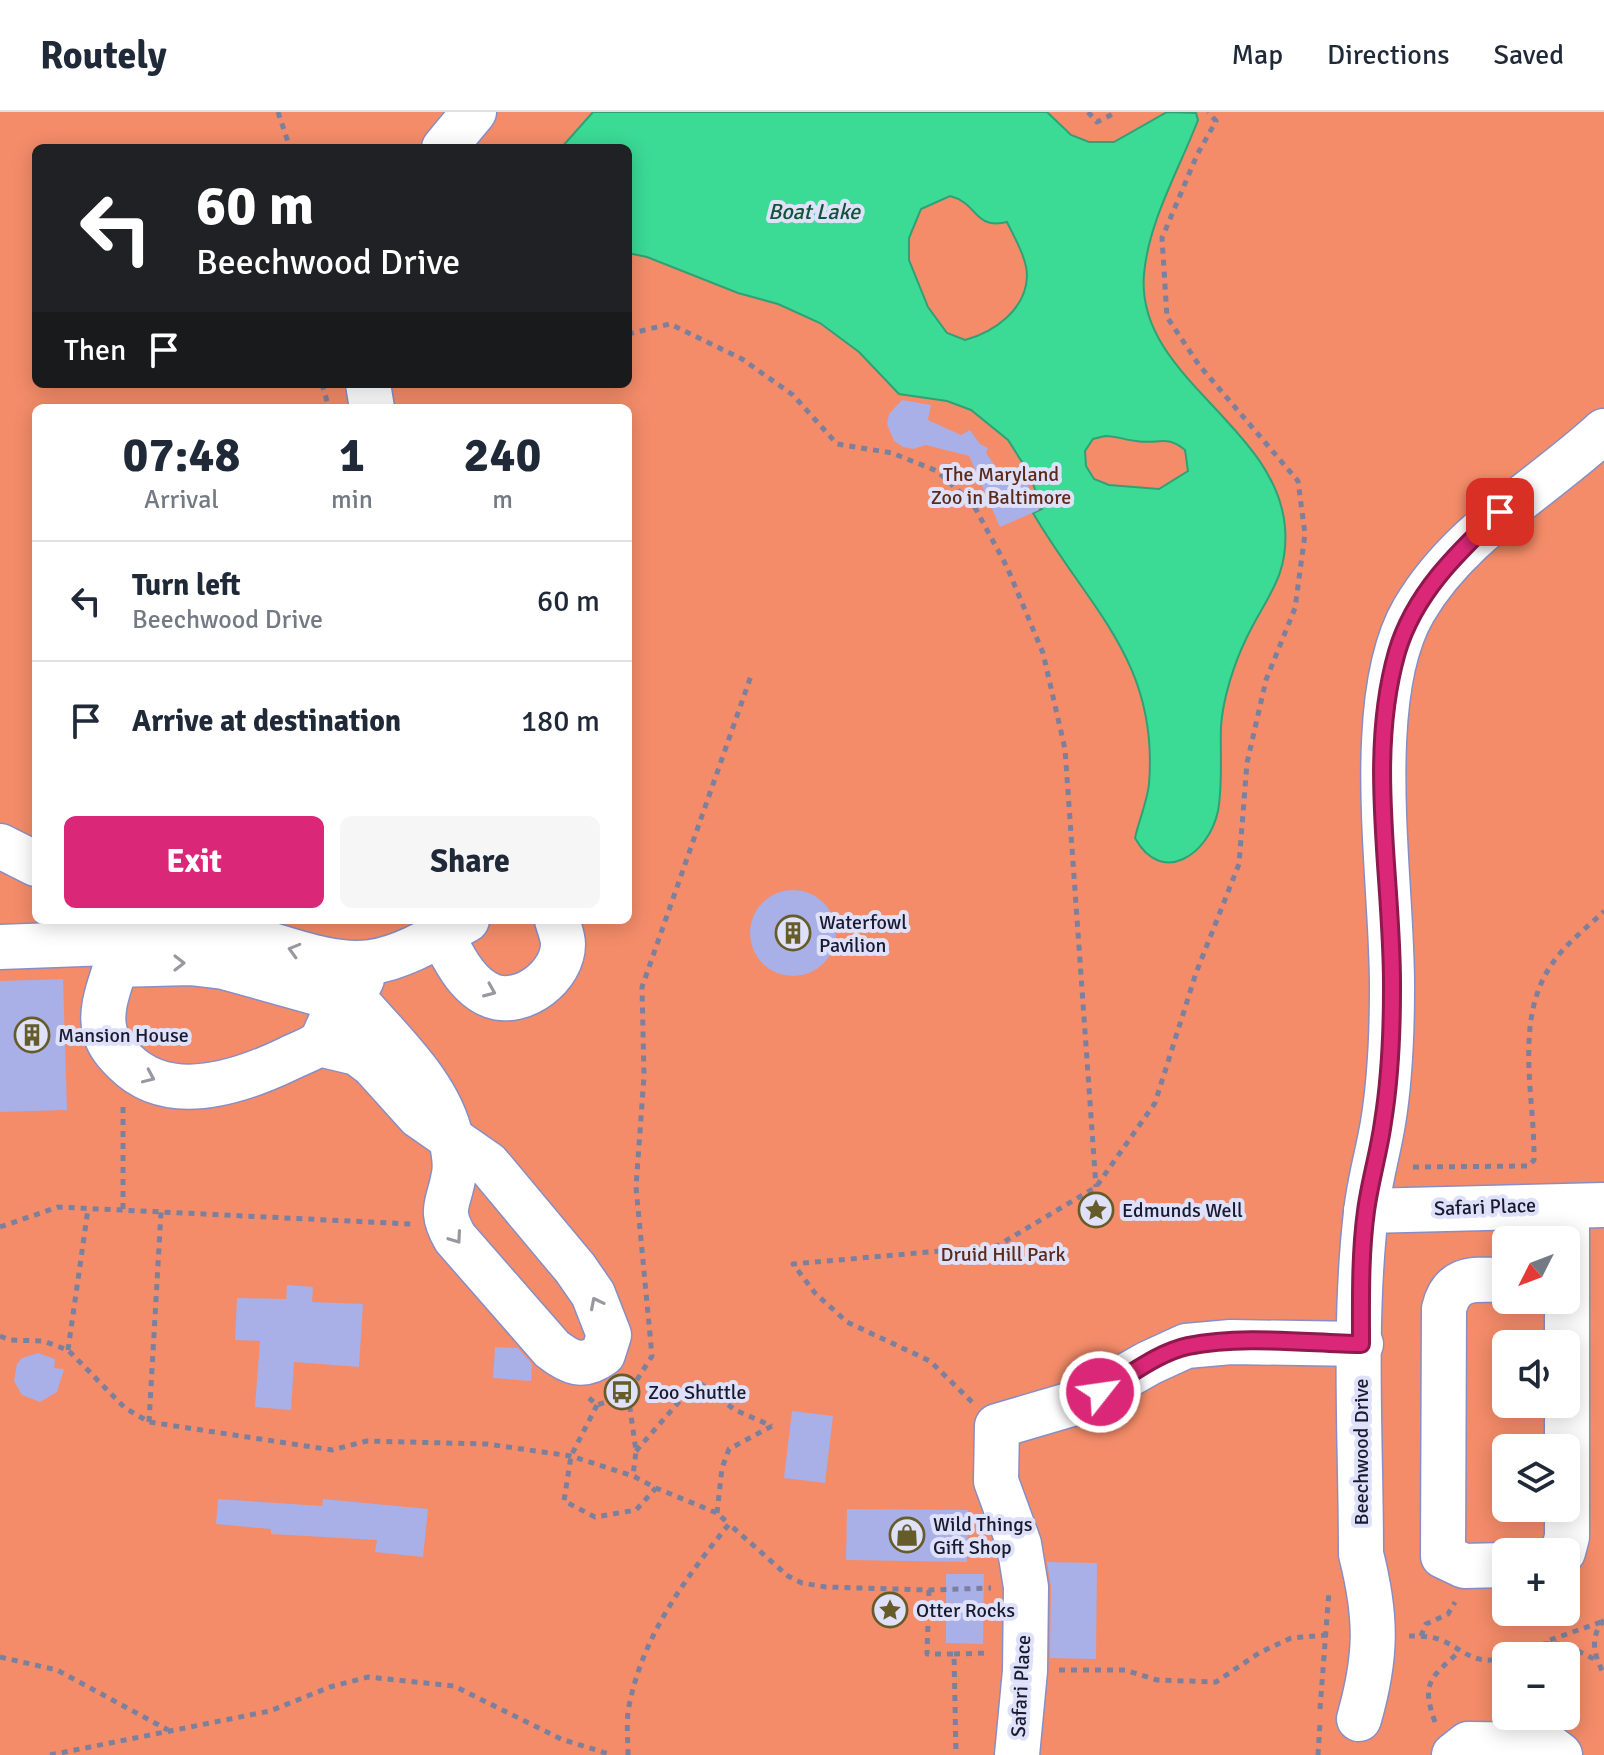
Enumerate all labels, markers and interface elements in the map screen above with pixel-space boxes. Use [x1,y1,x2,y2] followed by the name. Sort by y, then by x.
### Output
[40,32,167,79] text: Routely
[1231,38,1283,72] text: Map
[1327,38,1449,72] text: Directions
[1493,38,1564,72] text: Saved
[196,171,314,240] text: 60 m
[64,176,168,280] icon: left
[768,198,861,225] water label: Boat Lake
[196,240,460,285] text: Beechwood Drive
[142,328,186,372] icon: arrive
[64,332,126,369] text: Then
[123,426,240,485] text: 07:48
[339,426,365,485] text: 1
[464,426,541,485] text: 240
[931,462,1071,510] park label: The Maryland Zoo in Baltimore
[1466,478,1534,546] pin
[144,484,219,516] text: Arrival
[331,484,373,516] text: min
[492,484,513,516] text: m
[1478,490,1522,534] icon: arrive
[132,567,241,604] text: Turn left
[64,579,108,623] icon: left
[537,583,600,620] text: 60 m
[132,604,323,636] text: Beechwood Drive
[64,699,108,743] icon: arrive
[132,703,401,740] text: Arrive at destination
[521,703,600,740] text: 180 m
[64,816,324,908] button: Exit
[340,816,600,908] button: Share
[819,910,907,958] place label: Waterfowl Pavilion
[774,914,812,952] building icon: Waterfowl Pavilion
[287,943,301,959] one-way arrow
[173,954,186,972] one-way arrow
[481,982,496,998] one-way arrow
[13,1016,51,1054] building icon: Mansion House
[58,1023,189,1048] place label: Mansion House
[141,1067,155,1083] one-way arrow
[1077,1191,1115,1229] place icon: Edmunds Well
[1433,1193,1537,1221] street label: Safari Place
[1122,1198,1243,1223] place label: Edmunds Well
[1492,1226,1580,1314] north arrow
[1492,1226,1580,1730] map controls
[446,1230,461,1244] one-way arrow
[941,1242,1065,1267] park label: Druid Hill Park
[591,1296,606,1311] one-way arrow
[1492,1330,1580,1418] button: sound
[1058,1350,1142,1434] position arrow
[603,1373,641,1411] bus stop icon: Zoo Shuttle
[1349,1379,1374,1525] street label: Beechwood Drive
[648,1380,747,1405] place label: Zoo Shuttle
[1492,1434,1580,1522] button: layers
[933,1512,1033,1560] place label: Wild Things Gift Shop
[888,1516,926,1554] shop icon: Wild Things Gift Shop
[1492,1538,1580,1626] button: +
[871,1591,909,1629] place icon: Otter Rocks
[916,1598,1015,1623] place label: Otter Rocks
[1006,1634,1036,1738] street label: Safari Place
[1492,1642,1580,1730] button: −

